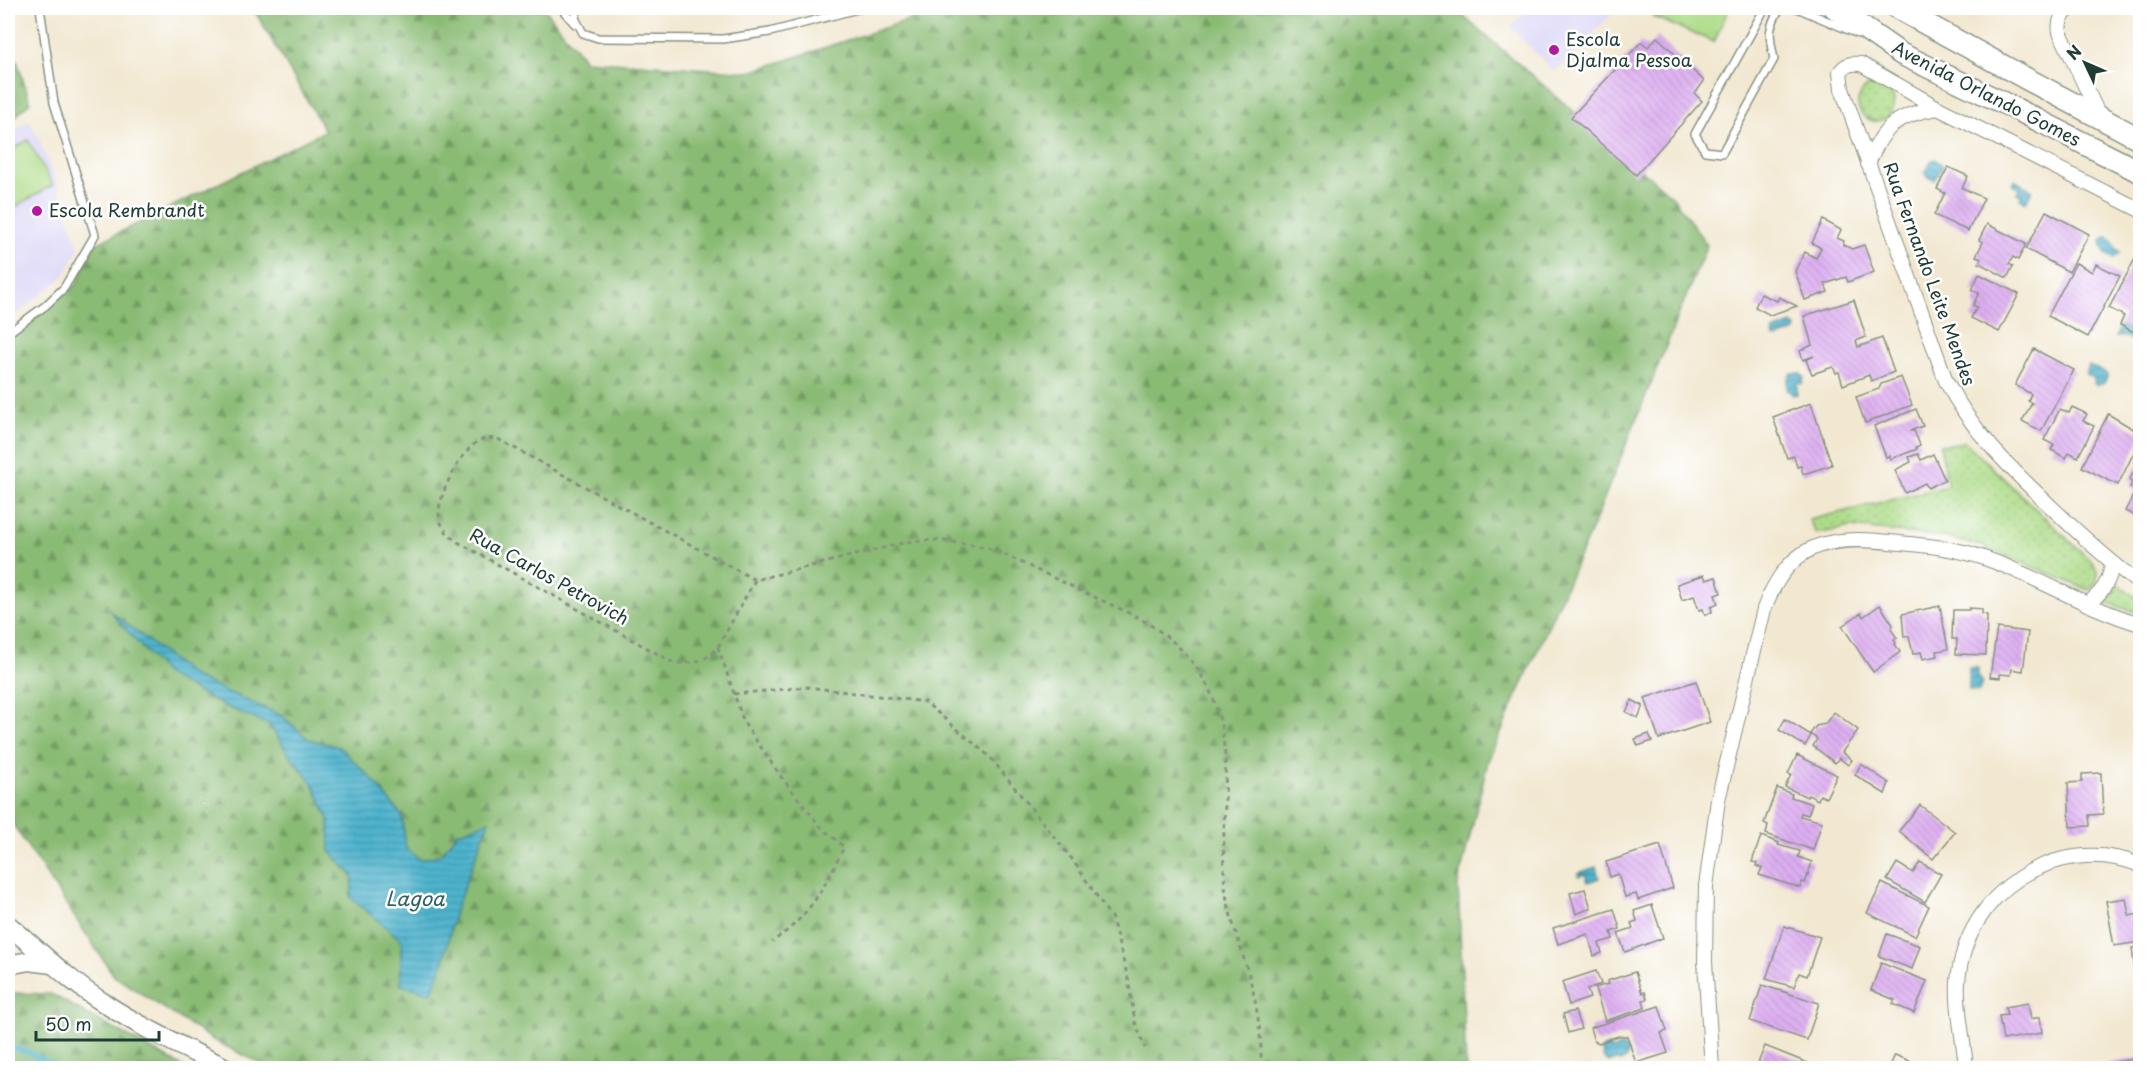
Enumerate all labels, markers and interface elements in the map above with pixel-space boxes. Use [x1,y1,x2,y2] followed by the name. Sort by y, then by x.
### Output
[1566,25,1693,73] place label: Escola Djalma Pessoa
[1888,33,2086,152] street label: Avenida Orlando Gomes
[2055,33,2115,93] north arrow
[2060,39,2087,65] text: N
[1547,43,1561,57] marker: Escola Djalma Pessoa
[1877,158,1983,389] street label: Rua Fernando Leite Mendes
[49,196,205,223] place label: Escola Rembrandt
[30,204,44,218] marker: Escola Rembrandt
[465,521,634,631] street label: Rua Carlos Petrovich
[386,883,445,913] water label: Lagoa
[36,1004,159,1042] scale bar
[45,1010,92,1037] text: 50 m

